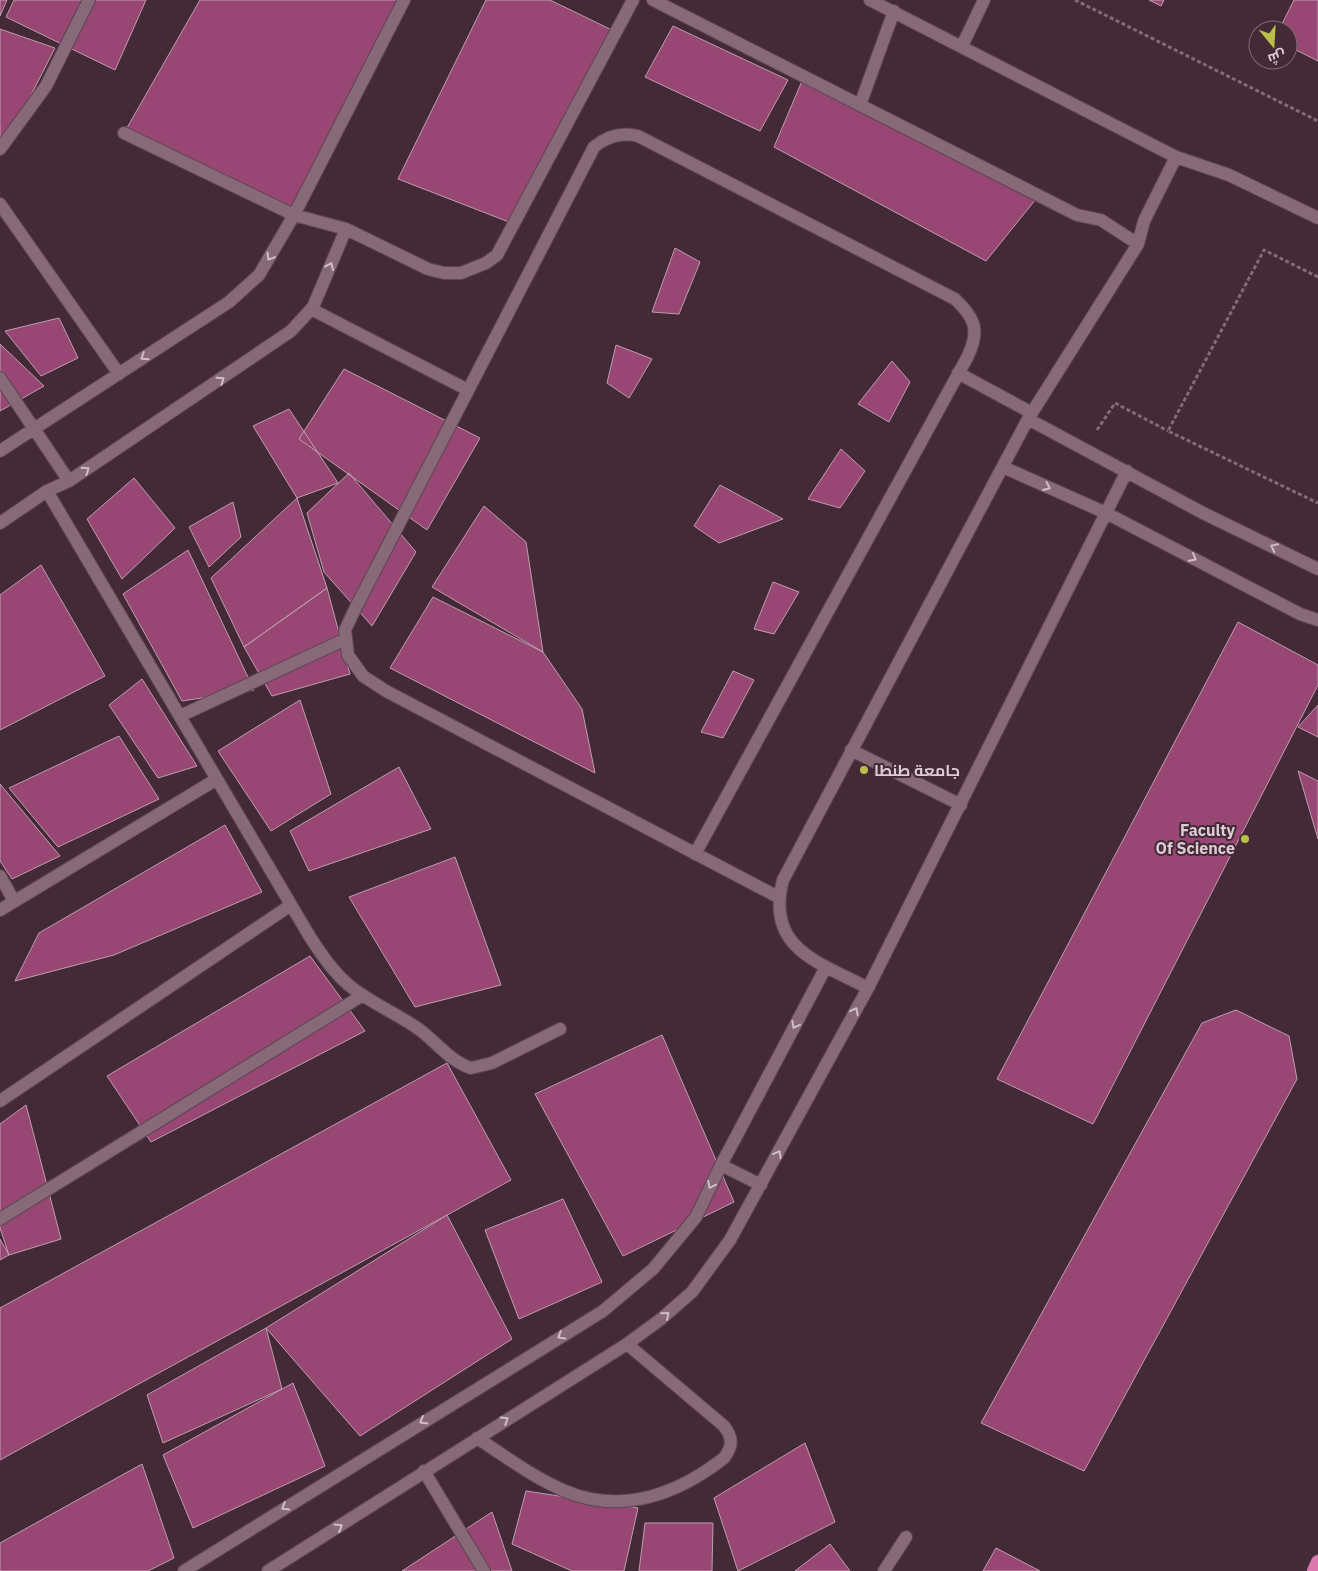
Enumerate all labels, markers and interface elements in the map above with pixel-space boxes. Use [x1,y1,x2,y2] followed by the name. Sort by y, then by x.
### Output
[1248,20,1298,70] north arrow
[1266,46,1288,69] text: ش
[266,251,276,260] one-way arrow
[324,262,335,271] one-way arrow
[141,351,150,360] one-way arrow
[216,377,225,386] one-way arrow
[81,467,90,476] one-way arrow
[1042,480,1051,491] one-way arrow
[1270,543,1279,554] one-way arrow
[1188,552,1197,562] one-way arrow
[874,760,960,780] place label: جامعة طنطا
[858,764,870,776] marker: جامعة طنطا
[1155,820,1235,858] place label: Faculty Of Science
[1239,833,1251,845] marker: Faculty Of Science
[849,1007,859,1016] one-way arrow
[791,1020,801,1029] one-way arrow
[772,1150,782,1159] one-way arrow
[707,1179,717,1188] one-way arrow
[661,1311,670,1320] one-way arrow
[558,1330,567,1339] one-way arrow
[419,1414,428,1424] one-way arrow
[500,1417,509,1427] one-way arrow
[281,1501,291,1510] one-way arrow
[333,1523,342,1533] one-way arrow

